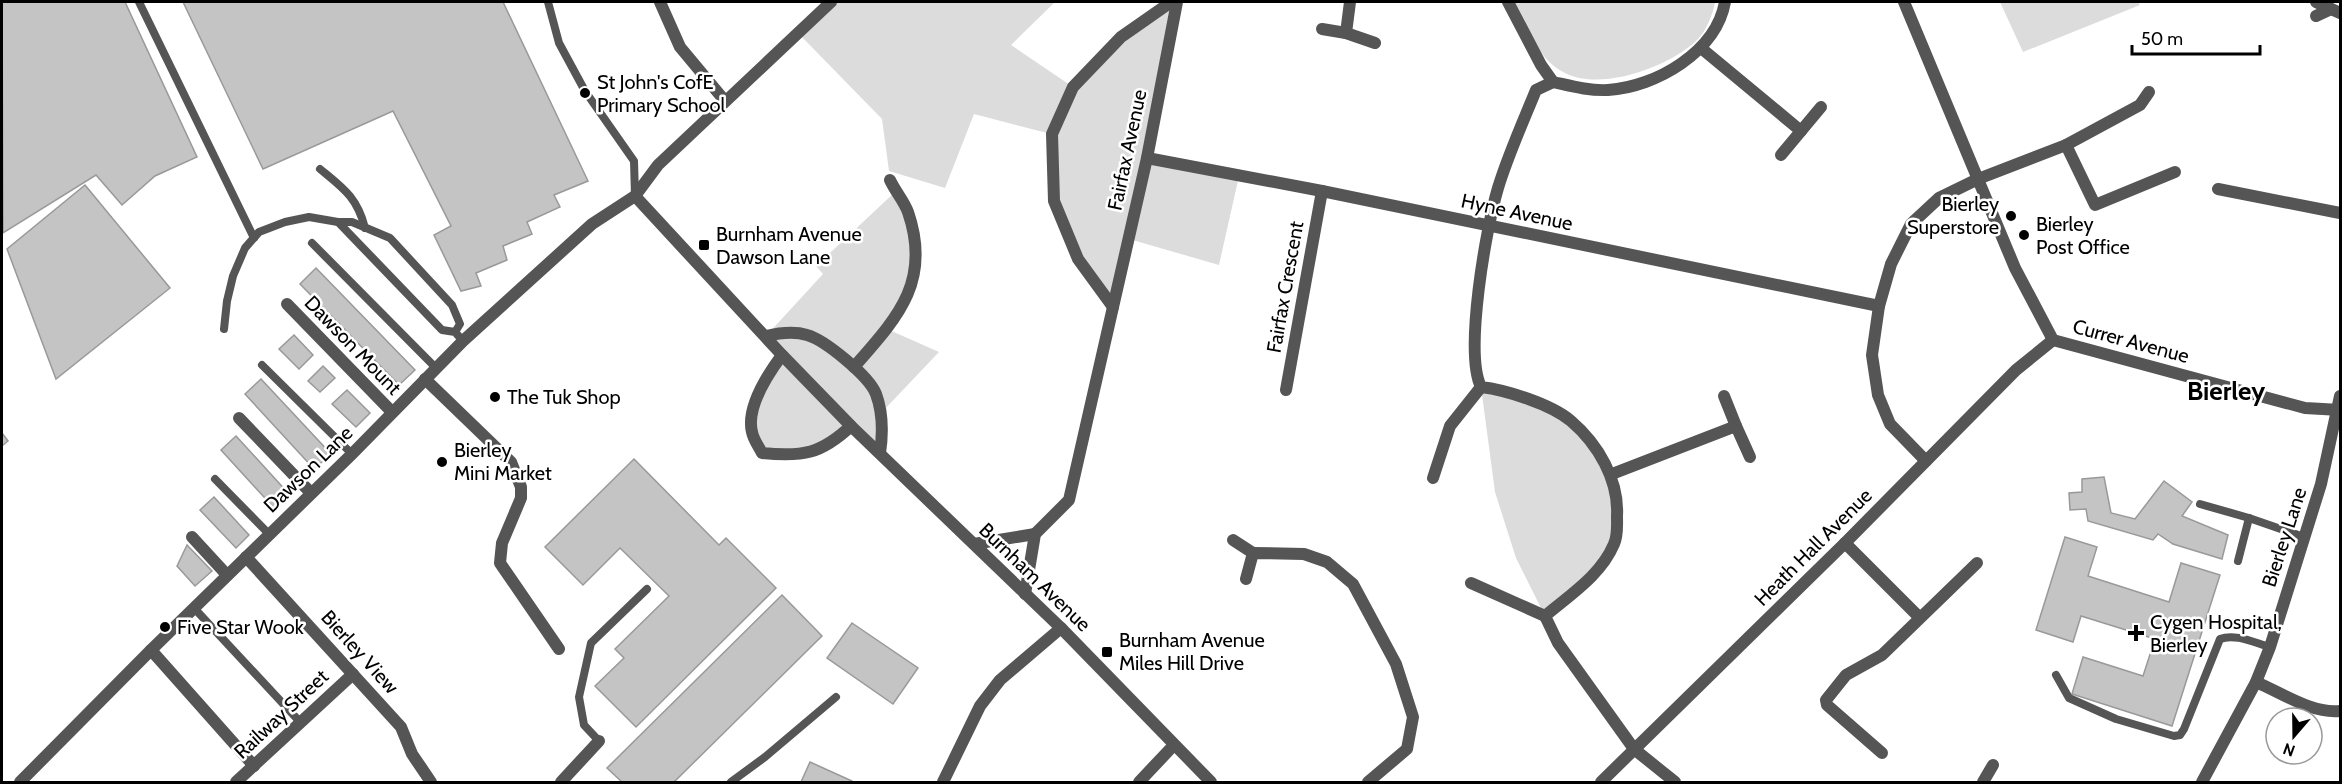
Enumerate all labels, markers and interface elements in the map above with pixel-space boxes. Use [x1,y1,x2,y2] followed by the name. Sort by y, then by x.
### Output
[2132,18,2260,56] scale bar
[2141,28,2183,50] text: 50 m
[597,70,725,117] place label: St John's CofE Primary School
[578,86,592,100] marker: St John's CofE Primary School
[1102,87,1152,213] street label: Fairfax Avenue
[1459,188,1575,236] street label: Hyne Avenue
[1907,192,1999,239] place label: Bierley Superstore
[2004,209,2018,223] marker: Bierley Superstore
[2036,212,2130,259] place label: Bierley Post Office
[1262,219,1308,355] street label: Fairfax Crescent
[716,222,862,269] place label: Burnham Avenue Dawson Lane
[2017,228,2031,242] marker: Bierley Post Office
[697,238,711,252] marker: Burnham Avenue Dawson Lane
[300,290,406,400] street label: Dawson Mount
[2070,314,2192,368] street label: Currer Avenue
[2187,375,2265,407] district label: Bierley
[507,385,621,409] place label: The Tuk Shop
[488,390,502,404] marker: The Tuk Shop
[259,421,357,517] street label: Dawson Lane
[454,438,552,485] place label: Bierley Mini Market
[435,455,449,469] marker: Bierley Mini Market
[1749,483,1877,611] street label: Heath Hall Avenue
[2257,484,2311,590] street label: Bierley Lane
[974,518,1096,636] street label: Burnham Avenue
[316,605,404,699] street label: Bierley View
[2150,610,2282,657] place label: Cygen Hospital, Bierley
[177,615,304,639] place label: Five Star Wook
[158,620,172,634] marker: Five Star Wook
[2127,624,2145,642] marker: Cygen Hospital, Bierley
[1119,628,1265,675] place label: Burnham Avenue Miles Hill Drive
[1100,645,1114,659] marker: Burnham Avenue Miles Hill Drive
[229,664,333,764] street label: Railway Street
[2264,706,2324,766] north arrow
[2280,739,2298,760] text: N

